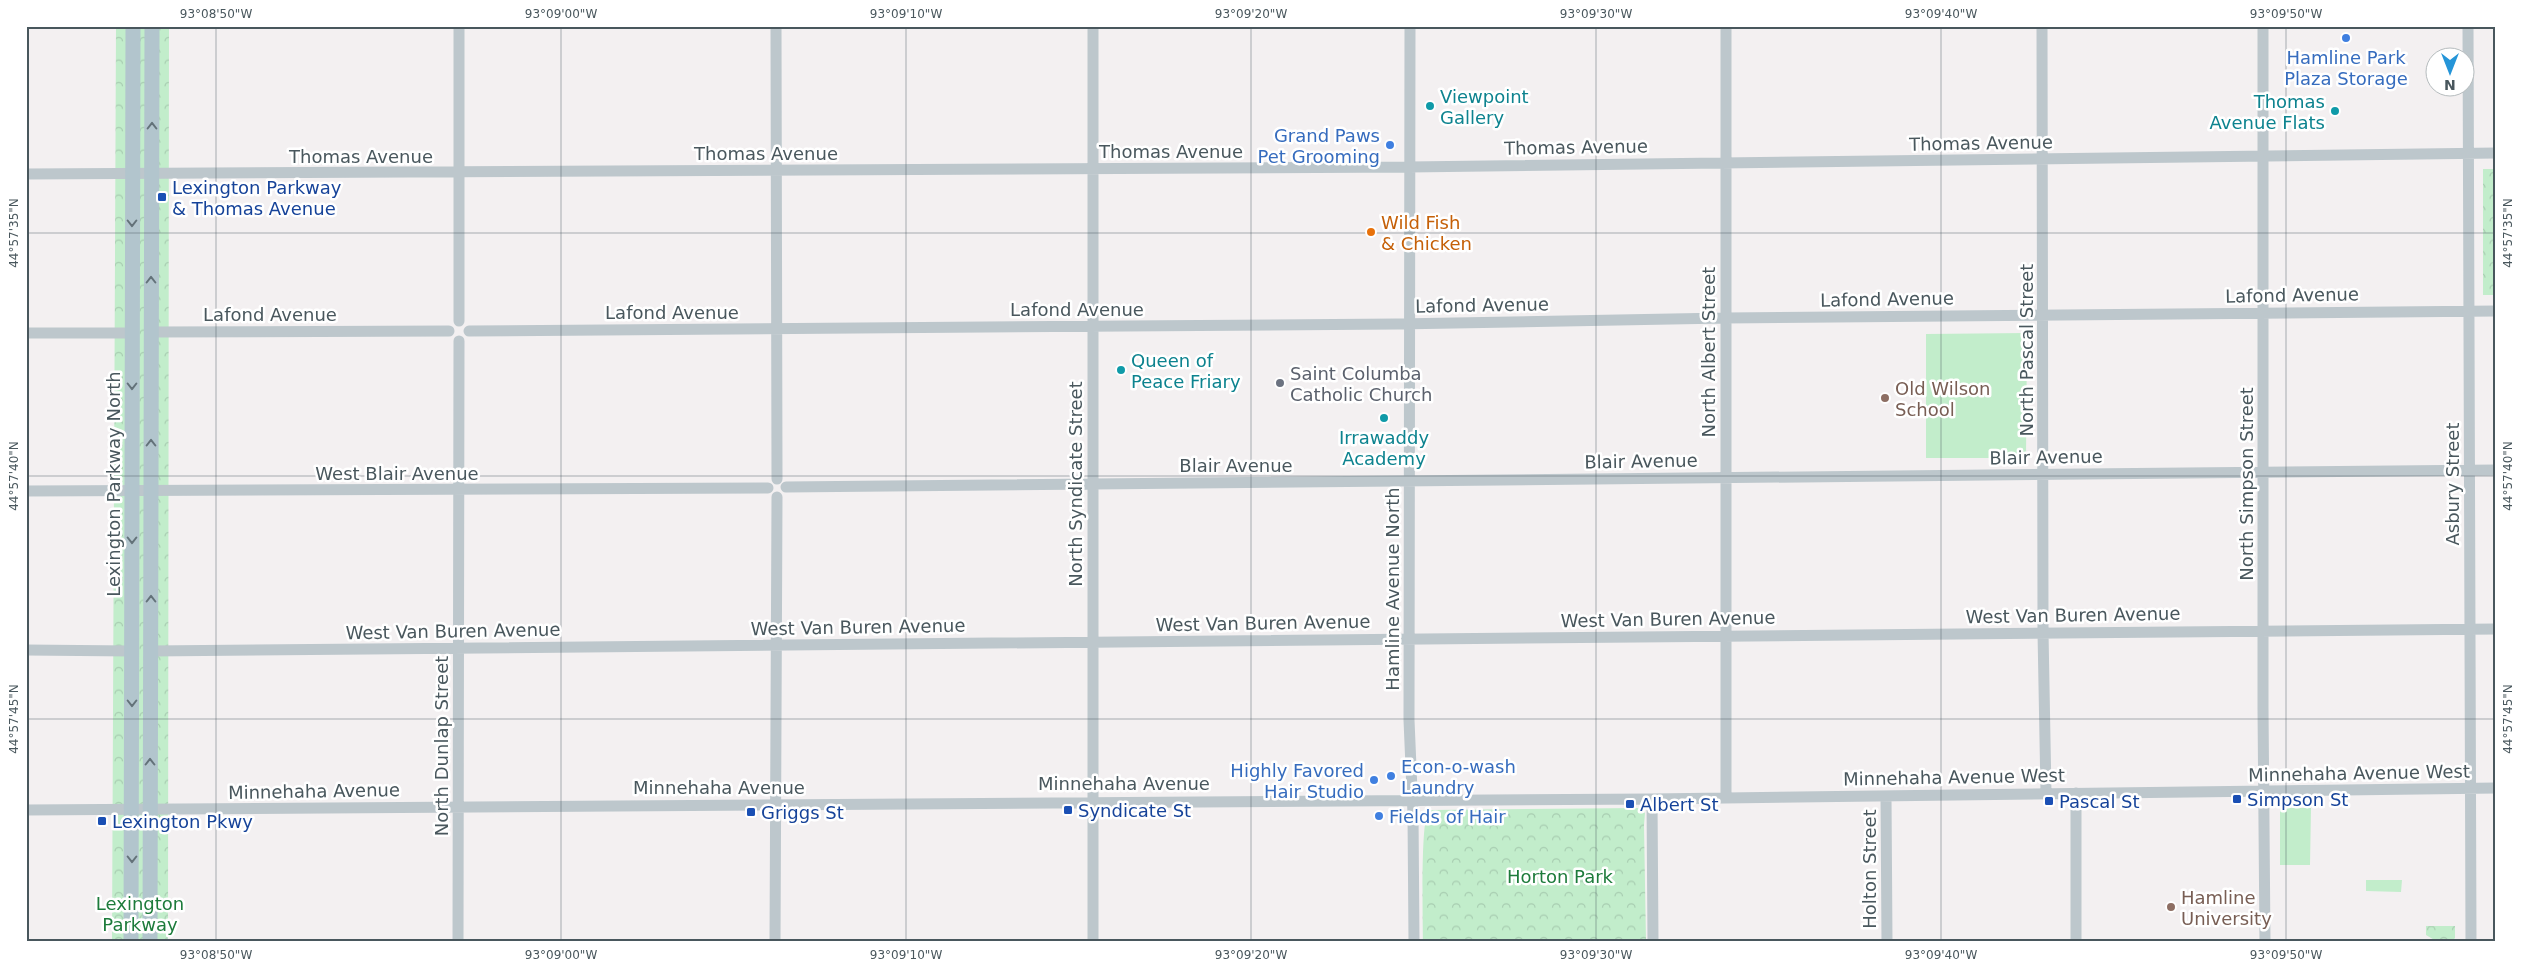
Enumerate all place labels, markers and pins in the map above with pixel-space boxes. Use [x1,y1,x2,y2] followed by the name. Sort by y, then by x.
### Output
[2340,32,2352,44] marker: Hamline Park Plaza Storage
[2284,47,2408,89] place label: Hamline Park Plaza Storage
[1440,86,1529,128] place label: Viewpoint Gallery
[2210,91,2325,133] place label: Thomas Avenue Flats
[1424,100,1436,112] marker: Viewpoint Gallery
[2329,105,2341,117] marker: Thomas Avenue Flats
[1258,125,1380,167] place label: Grand Paws Pet Grooming
[1384,139,1396,151] marker: Grand Paws Pet Grooming
[172,177,342,219] place label: Lexington Parkway & Thomas Avenue
[156,191,168,203] marker: Lexington Parkway & Thomas Avenue
[1381,212,1472,254] place label: Wild Fish & Chicken
[1365,226,1377,238] marker: Wild Fish & Chicken
[1131,350,1241,392] place label: Queen of Peace Friary
[1290,363,1432,405] place label: Saint Columba Catholic Church
[1115,364,1127,376] marker: Queen of Peace Friary
[1274,377,1286,389] marker: Saint Columba Catholic Church
[1895,378,1991,420] place label: Old Wilson School
[1879,392,1891,404] marker: Old Wilson School
[1378,412,1390,424] marker: Irrawaddy Academy
[1339,427,1429,469] place label: Irrawaddy Academy
[1401,756,1516,798] place label: Econ-o-wash Laundry
[1230,760,1364,802] place label: Highly Favored Hair Studio
[1385,770,1397,782] marker: Econ-o-wash Laundry
[1368,774,1380,786] marker: Highly Favored Hair Studio
[2247,789,2348,810] place label: Simpson St
[2059,791,2140,812] place label: Pascal St
[2231,793,2243,805] marker: Simpson St
[1640,794,1718,815] place label: Albert St
[2043,795,2055,807] marker: Pascal St
[1624,798,1636,810] marker: Albert St
[1078,800,1191,821] place label: Syndicate St
[761,802,844,823] place label: Griggs St
[1062,804,1074,816] marker: Syndicate St
[745,806,757,818] marker: Griggs St
[1389,806,1506,827] place label: Fields of Hair
[1373,810,1385,822] marker: Fields of Hair
[112,811,253,832] place label: Lexington Pkwy
[96,815,108,827] marker: Lexington Pkwy
[2181,887,2272,929] place label: Hamline University
[2165,901,2177,913] marker: Hamline University

